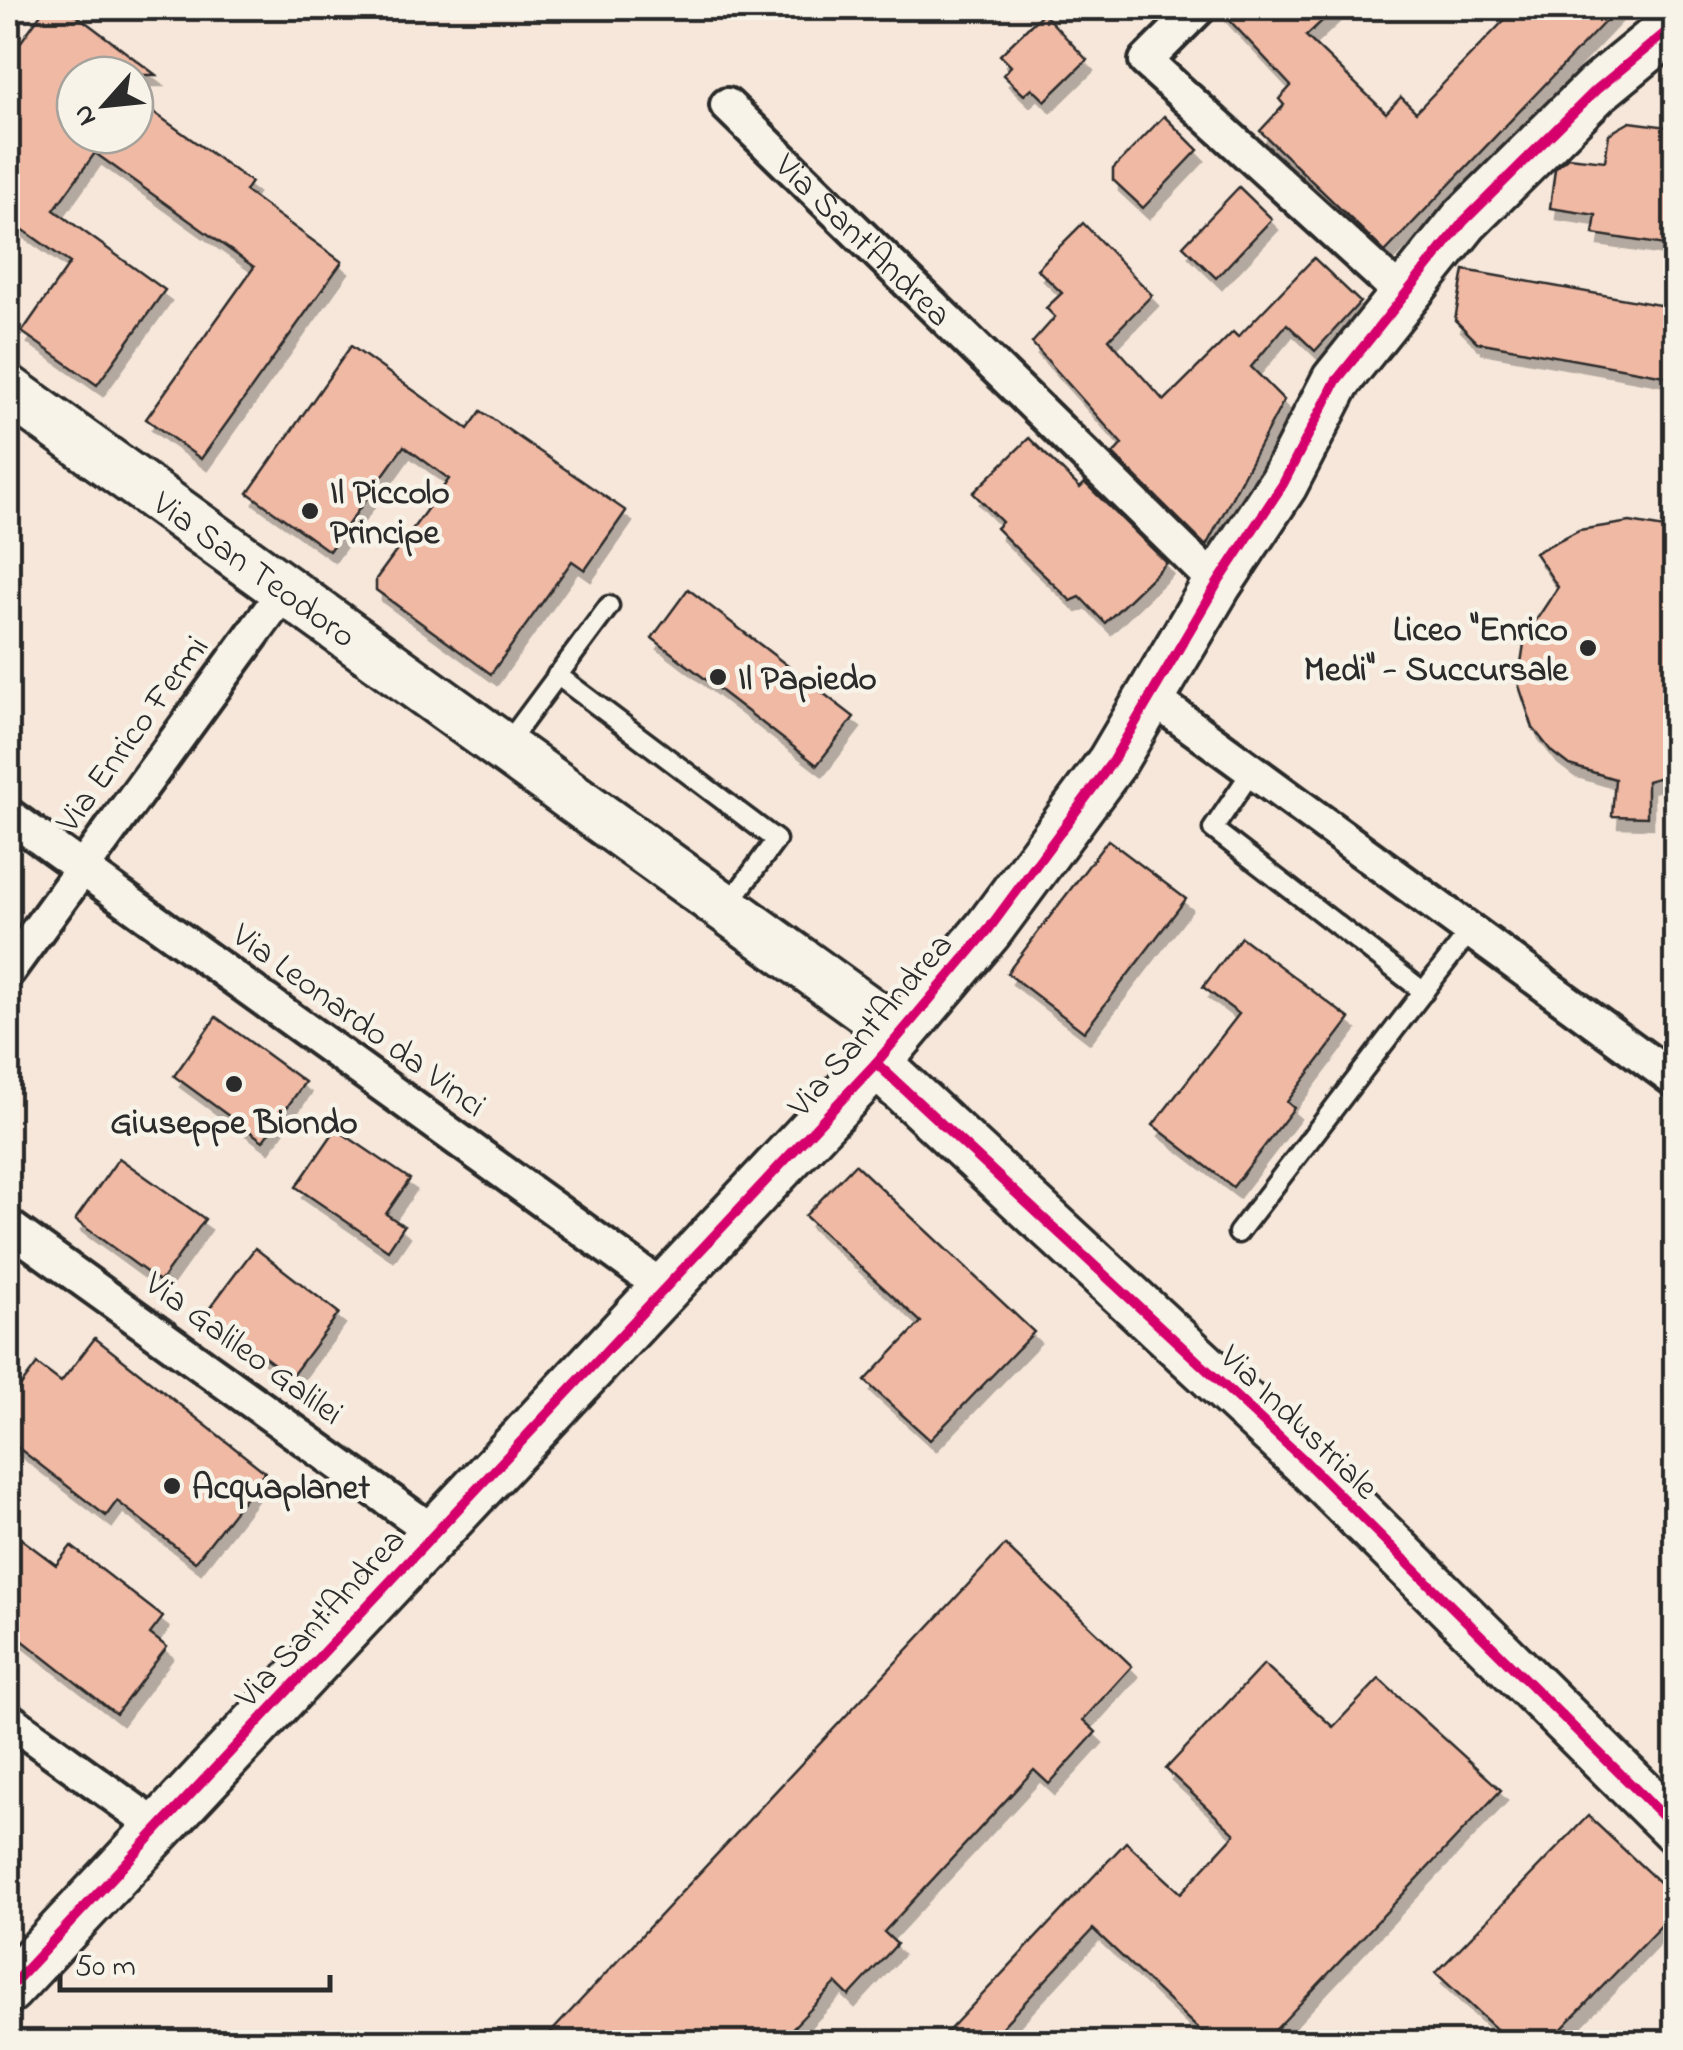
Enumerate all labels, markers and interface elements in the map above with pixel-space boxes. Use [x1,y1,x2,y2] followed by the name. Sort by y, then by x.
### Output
[55,55,155,155] north arrow
[63,97,108,132] text: N
[761,142,962,340] street label: Via Sant'Andrea
[330,469,450,560] place label: Il Piccolo Principe
[140,480,366,662] street label: Via San Teodoro
[299,500,321,522] marker: Il Piccolo Principe
[1304,606,1569,697] place label: Liceo "Enrico Medi" - Succursale
[44,626,223,845] street label: Via Enrico Fermi
[1577,637,1599,659] marker: Liceo "Enrico Medi" - Succursale
[738,655,877,706] place label: Il Papiedo
[707,666,729,688] marker: Il Papiedo
[219,911,496,1132] street label: Via Leonardo da Vinci
[776,923,966,1131] street label: Via Sant'Andrea
[223,1073,245,1095] marker: Giuseppe Biondo
[110,1099,358,1150] place label: Giuseppe Biondo
[132,1260,353,1439] street label: Via Galileo Galilei
[1206,1333,1389,1513] street label: Via Industriale
[192,1464,370,1515] place label: Acquaplanet
[161,1475,183,1497] marker: Acquaplanet
[224,1518,419,1722] street label: Via Sant'Andrea
[60,1930,330,1992] scale bar
[75,1946,136,1990] text: 50 m

